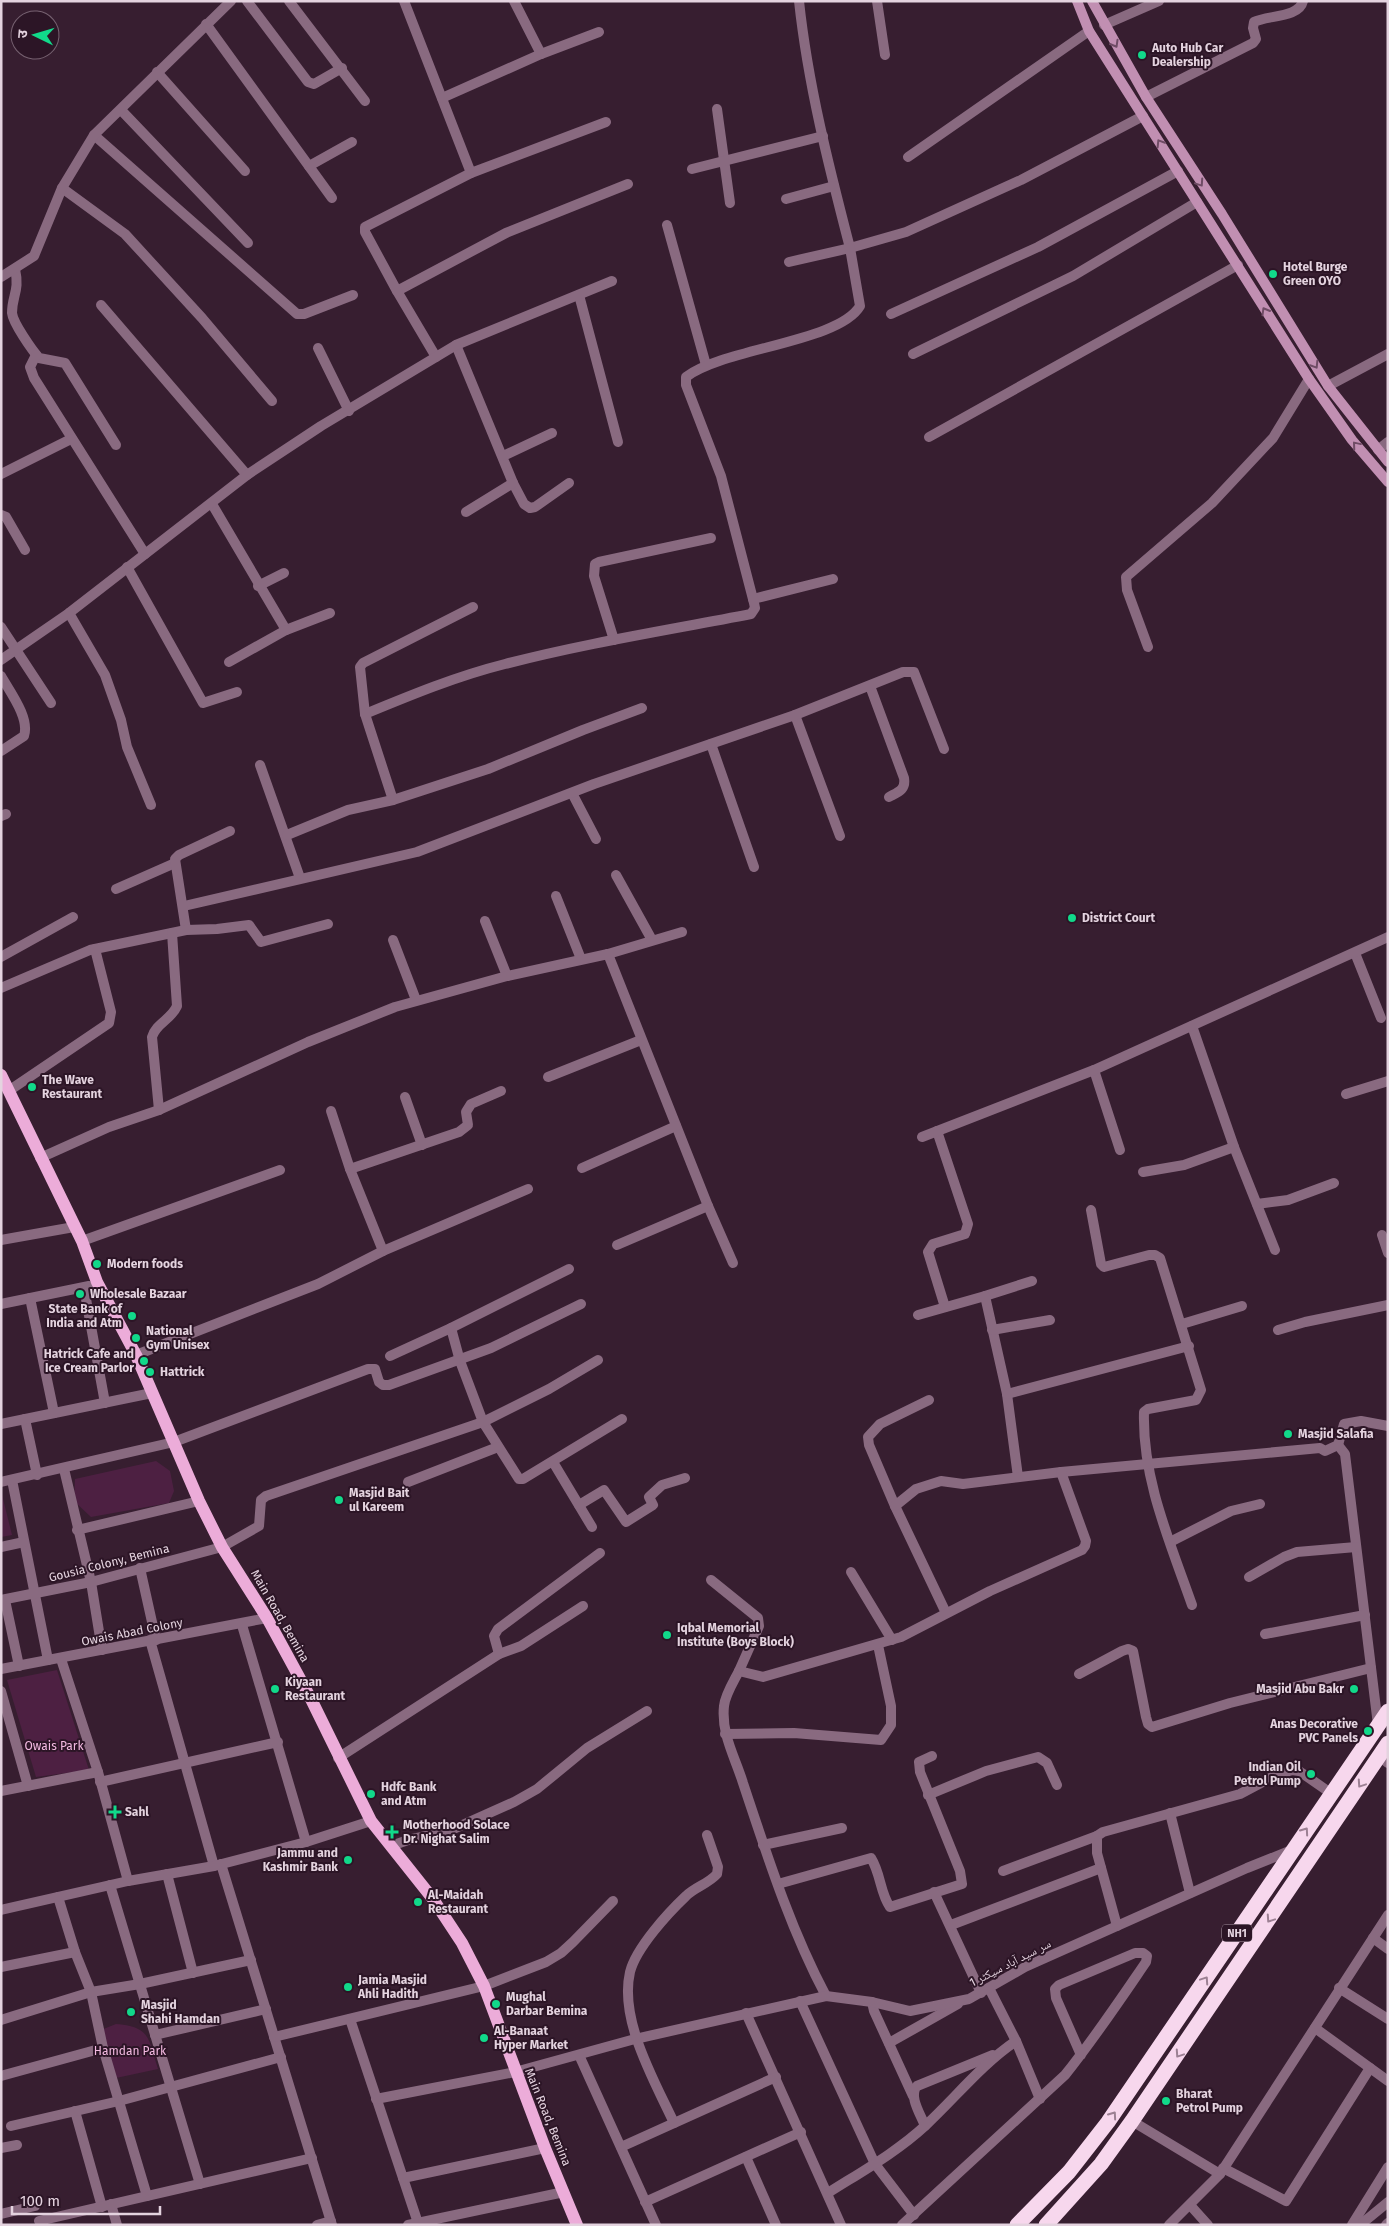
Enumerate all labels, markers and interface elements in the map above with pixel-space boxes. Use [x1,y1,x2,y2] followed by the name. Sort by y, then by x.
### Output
[10,10,60,60] north arrow
[14,28,31,39] text: उ
[1109,39,1119,48] one-way arrow
[1151,41,1223,69] place label: Auto Hub Car Dealership
[1136,49,1148,61] marker: Auto Hub Car Dealership
[1157,139,1167,148] one-way arrow
[1194,177,1203,186] one-way arrow
[1283,260,1348,288] place label: Hotel Burge Green OYO
[1267,268,1279,280] marker: Hotel Burge Green OYO
[1261,307,1271,316] one-way arrow
[1309,359,1318,368] one-way arrow
[1353,442,1362,451] one-way arrow
[1082,911,1155,925] place label: District Court
[1066,912,1078,924] marker: District Court
[42,1073,102,1101] place label: The Wave Restaurant
[26,1081,38,1093] marker: The Wave Restaurant
[107,1257,183,1271] place label: Modern foods
[91,1258,103,1270] marker: Modern foods
[90,1287,187,1301] place label: Wholesale Bazaar
[74,1288,86,1300] marker: Wholesale Bazaar
[46,1302,124,1330] place label: State Bank of India and Atm
[126,1310,138,1322] marker: State Bank of India and Atm
[146,1324,210,1352] place label: National Gym Unisex
[130,1332,142,1344] marker: National Gym Unisex
[44,1347,134,1375] place label: Hatrick Cafe and Ice Cream Parlor
[138,1355,150,1367] marker: Hatrick Cafe and Ice Cream Parlor
[160,1365,205,1379] place label: Hattrick
[144,1366,156,1378] marker: Hattrick
[1298,1427,1374,1441] place label: Masjid Salafia
[1282,1428,1294,1440] marker: Masjid Salafia
[349,1486,410,1514] place label: Masjid Bait ul Kareem
[333,1494,345,1506] marker: Masjid Bait ul Kareem
[47,1541,171,1585] street label: Gousia Colony, Bemina
[248,1567,312,1665] street label: Main Road, Bemina
[80,1615,184,1649] street label: Owais Abad Colony
[677,1621,794,1649] place label: Iqbal Memorial Institute (Boys Block)
[661,1629,673,1641] marker: Iqbal Memorial Institute (Boys Block)
[285,1675,345,1703] place label: Kiyaan Restaurant
[1256,1682,1344,1696] place label: Masjid Abu Bakr
[269,1683,281,1695] marker: Kiyaan Restaurant
[1348,1683,1360,1695] marker: Masjid Abu Bakr
[1269,1717,1358,1745] place label: Anas Decorative PVC Panels
[1362,1725,1374,1737] marker: Anas Decorative PVC Panels
[24,1739,84,1753] park label: Owais Park
[1234,1760,1301,1788] place label: Indian Oil Petrol Pump
[1305,1768,1317,1780] marker: Indian Oil Petrol Pump
[1357,1779,1367,1788] one-way arrow
[381,1780,437,1808] place label: Hdfc Bank and Atm
[365,1788,377,1800] marker: Hdfc Bank and Atm
[125,1805,149,1819] place label: Sahl
[109,1806,121,1818] marker: Sahl
[403,1818,510,1846] place label: Motherhood Solace Dr. Nighat Salim
[385,1825,399,1839] marker: Motherhood Solace Dr. Nighat Salim
[1300,1828,1308,1837] one-way arrow
[263,1846,338,1874] place label: Jammu and Kashmir Bank
[342,1854,354,1866] marker: Jammu and Kashmir Bank
[427,1888,488,1916] place label: Al-Maidah Restaurant
[412,1896,424,1908] marker: Al-Maidah Restaurant
[1267,1913,1276,1922] one-way arrow
[1222,1925,1252,1942] road number: NH1
[967,1936,1053,1990] street label: سر سید آباد سیکٹر 1
[357,1973,427,2001] place label: Jamia Masjid Ahli Hadith
[1198,1977,1208,1986] one-way arrow
[342,1981,354,1993] marker: Jamia Masjid Ahli Hadith
[506,1990,588,2018] place label: Mughal Darbar Bemina
[141,1998,220,2026] place label: Masjid Shahi Hamdan
[490,1998,502,2010] marker: Mughal Darbar Bemina
[125,2006,137,2018] marker: Masjid Shahi Hamdan
[493,2024,569,2052] place label: Al-Banaat Hyper Market
[478,2032,490,2044] marker: Al-Banaat Hyper Market
[94,2044,167,2058] park label: Hamdan Park
[1176,2048,1185,2057] one-way arrow
[522,2066,574,2168] street label: Main Road, Bemina
[1176,2087,1243,2115] place label: Bharat Petrol Pump
[1160,2095,1172,2107] marker: Bharat Petrol Pump
[1107,2111,1116,2121] one-way arrow
[12,2184,160,2216] scale bar
[20,2192,60,2210] text: 100 m

